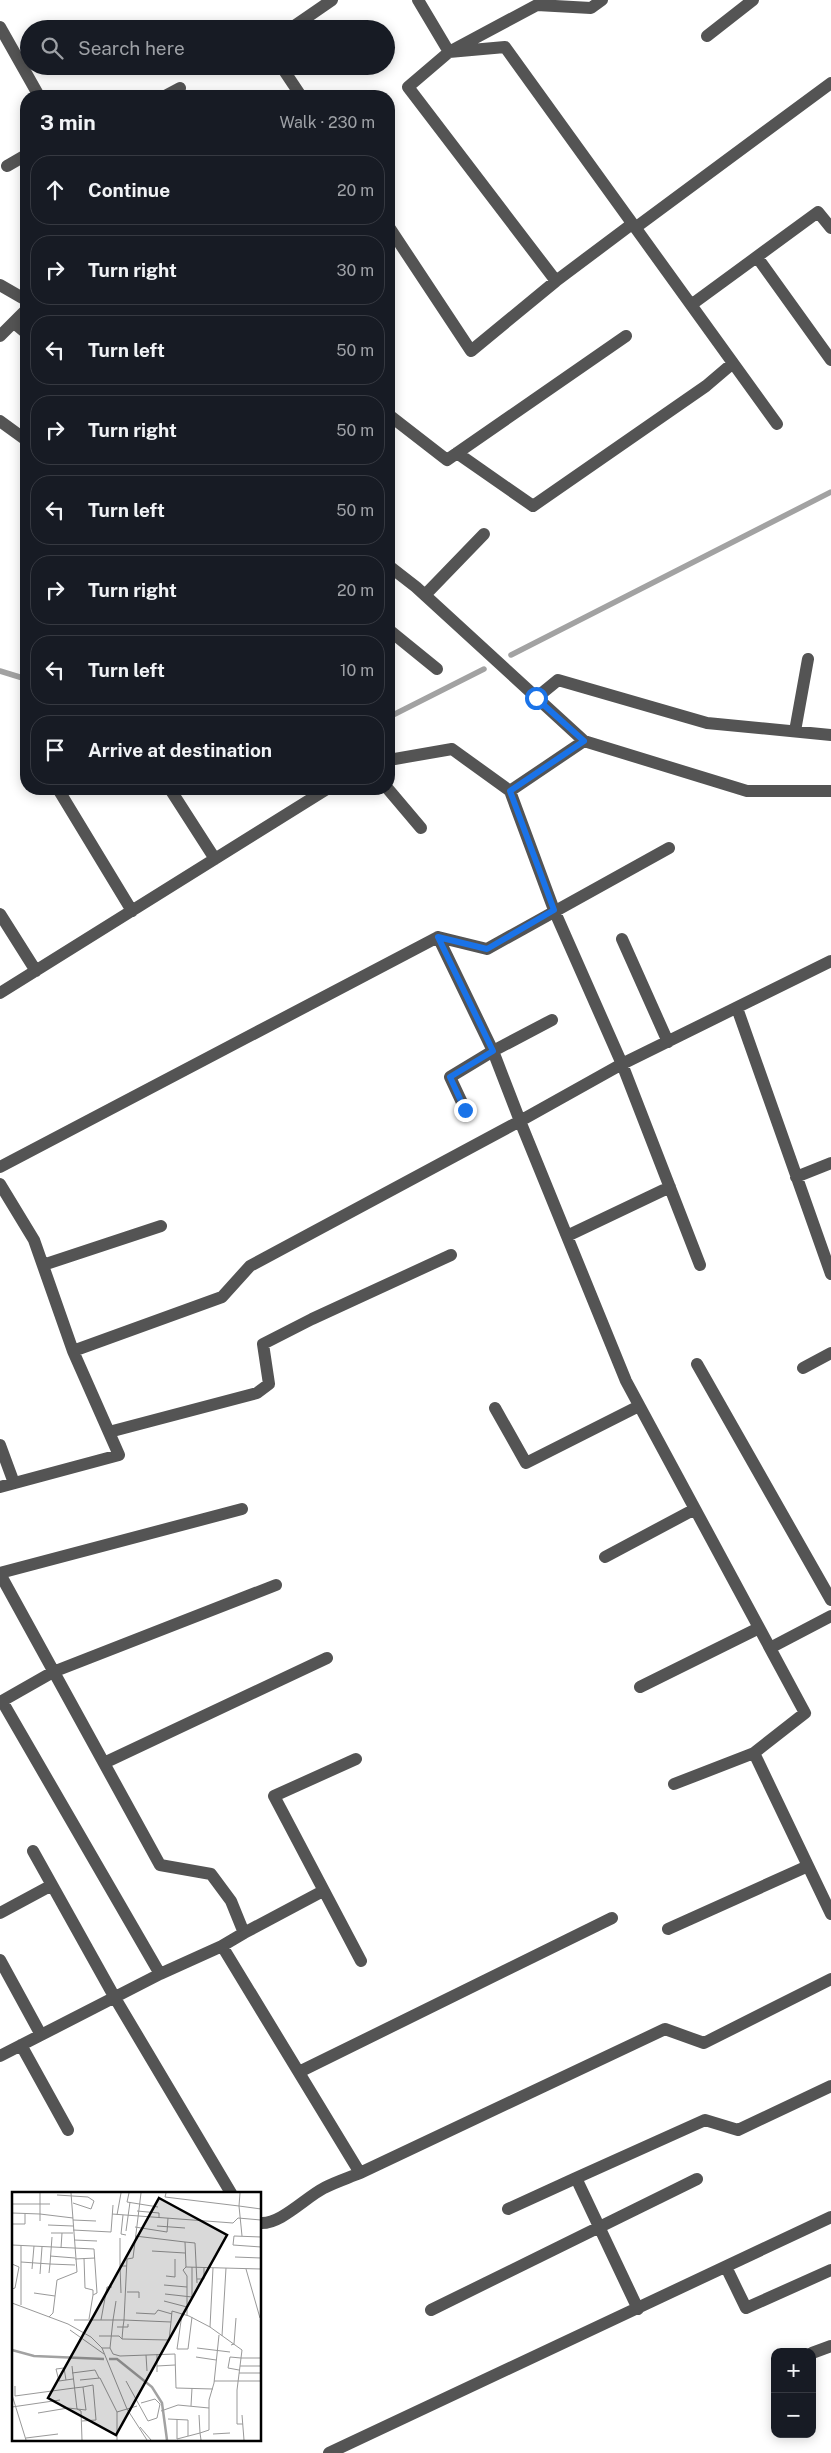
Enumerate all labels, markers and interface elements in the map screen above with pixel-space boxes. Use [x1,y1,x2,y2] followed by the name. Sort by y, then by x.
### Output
[20,20,395,75] search box
[38,34,66,62] icon: search
[78,37,185,59] text: Search here
[40,110,96,135] text: 3 min
[279,113,375,132] text: Walk · 230 m
[41,176,69,204] icon: ahead
[88,179,170,201] text: Continue
[337,181,374,200] text: 20 m
[41,256,69,284] icon: right
[88,259,177,281] text: Turn right
[337,261,374,280] text: 30 m
[41,336,69,364] icon: left
[88,339,165,361] text: Turn left
[336,341,374,360] text: 50 m
[41,416,69,444] icon: right
[88,419,177,441] text: Turn right
[336,421,374,440] text: 50 m
[41,496,69,524] icon: left
[88,499,165,521] text: Turn left
[336,501,374,520] text: 50 m
[41,576,69,604] icon: right
[88,579,177,601] text: Turn right
[337,581,374,600] text: 20 m
[41,656,69,684] icon: left
[88,659,165,681] text: Turn left
[340,661,374,680] text: 10 m
[525,687,548,710] route start
[41,736,69,764] icon: arrive
[88,739,272,761] text: Arrive at destination
[454,1099,477,1122] route end
[12,2192,261,2440] inset map
[771,2348,816,2438] map controls
[771,2348,816,2393] button: +
[771,2393,816,2438] button: −

